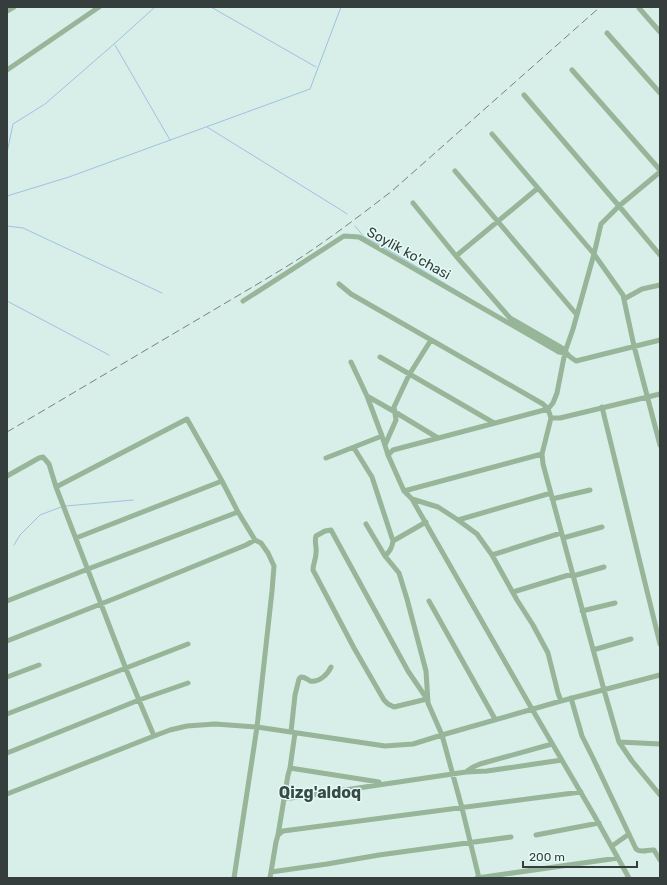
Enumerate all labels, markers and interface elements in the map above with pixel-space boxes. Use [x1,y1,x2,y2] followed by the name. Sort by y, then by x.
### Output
[364,223,454,283] street label: Soylik ko'chasi
[279,783,361,802] district label: Qizg'aldoq
[523,843,637,869] scale bar
[529,850,565,864] text: 200 m

